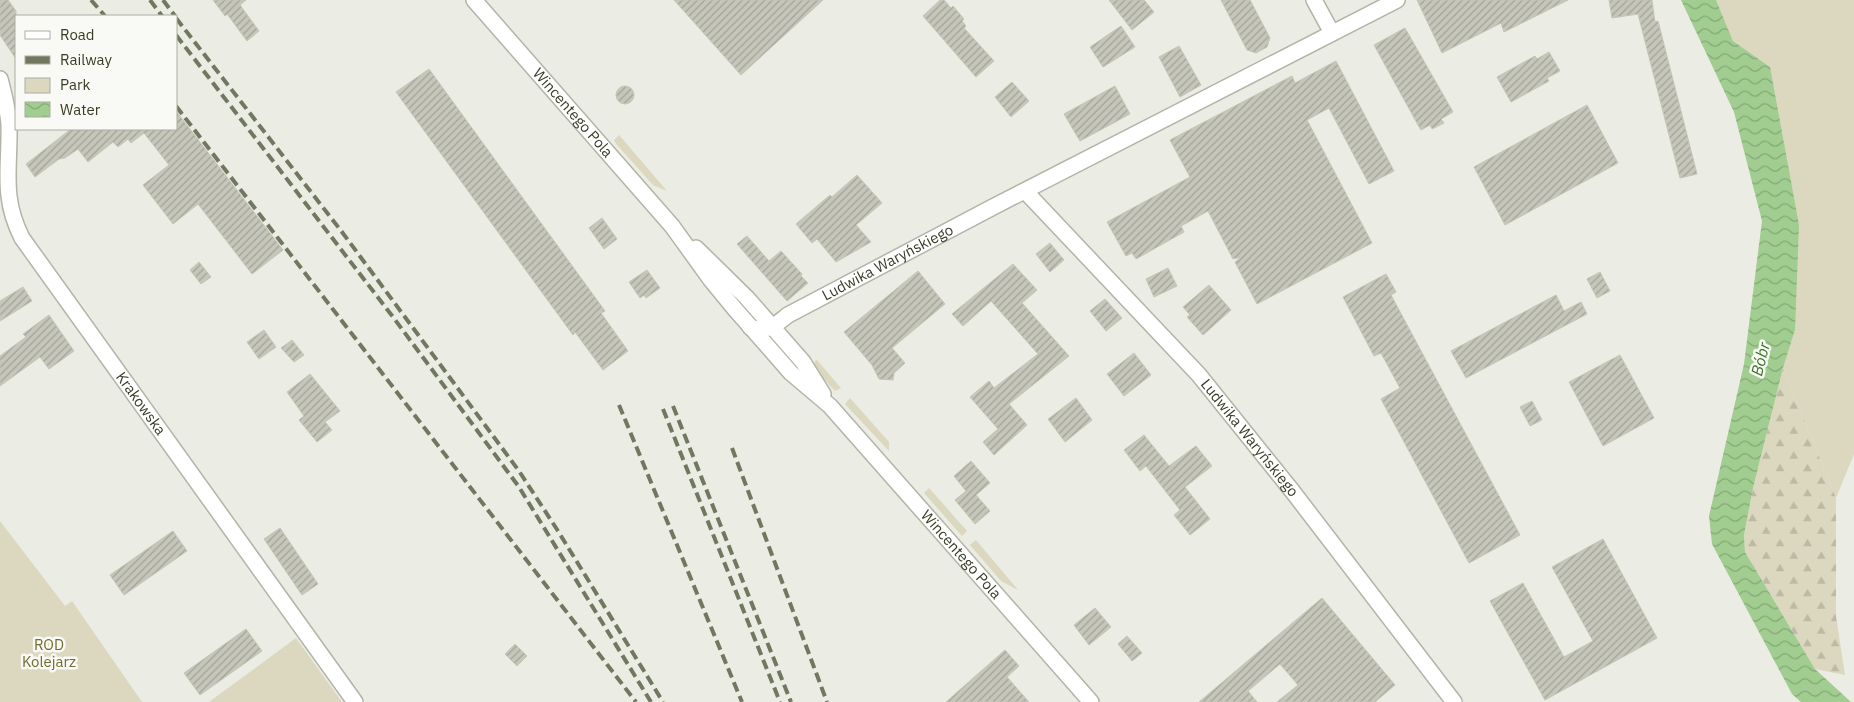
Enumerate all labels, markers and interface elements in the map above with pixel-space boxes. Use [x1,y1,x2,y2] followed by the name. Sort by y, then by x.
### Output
[15,15,178,130] legend
[60,25,95,44] text: Road
[60,50,113,69] text: Railway
[529,64,617,161] street label: Wincentego Pola
[60,75,90,94] text: Park
[60,100,101,119] text: Water
[818,220,956,304] street label: Ludwika Waryńskiego
[1746,339,1774,378] water label: Bóbr
[112,368,170,439] street label: Krakowska
[1197,375,1303,500] street label: Ludwika Waryńskiego
[917,506,1006,603] street label: Wincentego Pola
[22,635,76,671] park label: ROD Kolejarz

